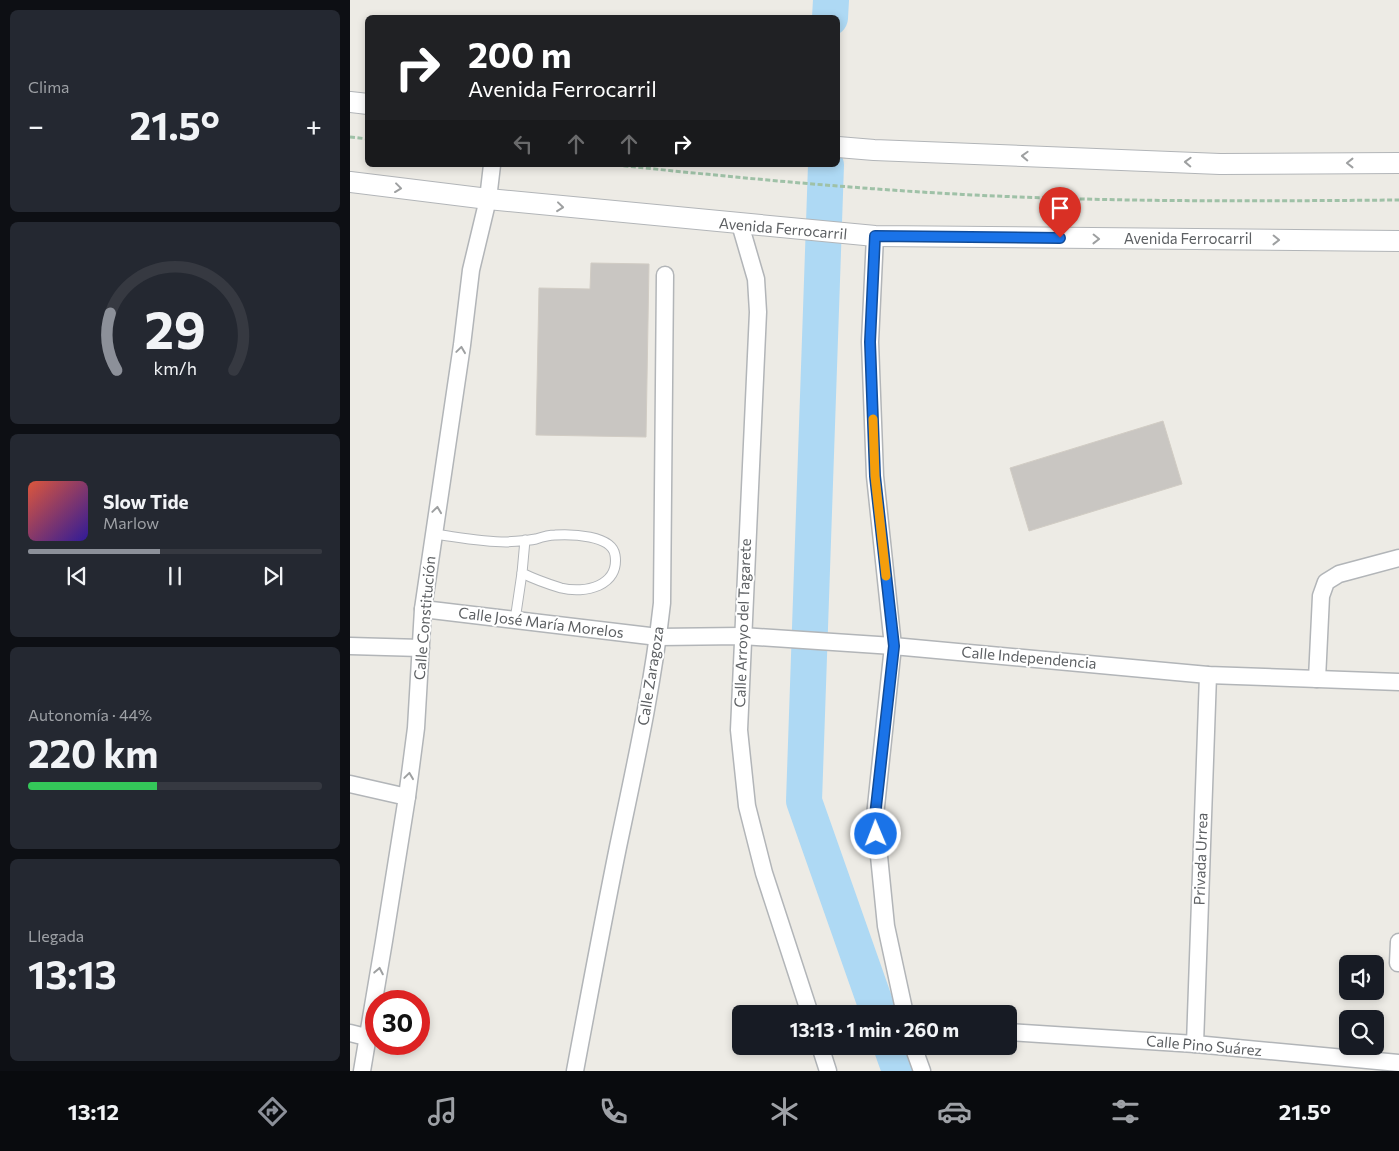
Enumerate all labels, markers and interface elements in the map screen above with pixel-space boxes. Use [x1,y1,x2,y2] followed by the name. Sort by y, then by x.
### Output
[468,32,571,75] text: 200 m
[385,35,450,100] icon: right
[468,75,657,102] text: Avenida Ferrocarril
[28,77,69,96] text: Clima
[130,101,220,148] text: 21.5°
[28,108,44,142] text: −
[306,108,322,142] text: +
[509,130,537,158] icon: left
[562,130,590,158] icon: ahead
[615,130,643,158] icon: ahead
[668,130,696,158] icon: right
[1021,151,1029,161] one-way arrow
[1184,157,1192,168] one-way arrow
[1346,158,1354,168] one-way arrow
[395,182,403,193] one-way arrow
[1039,187,1081,238] pin
[1046,194,1074,222] icon: arrive
[556,201,564,212] one-way arrow
[718,213,848,243] street label: Avenida Ferrocarril
[1124,229,1252,247] street label: Avenida Ferrocarril
[1092,234,1100,244] one-way arrow
[1272,234,1280,245] one-way arrow
[144,296,206,360] text: 29
[456,345,466,354] one-way arrow
[153,357,197,379] text: km/h
[103,490,189,513] text: Slow Tide
[431,506,442,514] one-way arrow
[103,513,159,532] text: Marlow
[730,538,754,708] street label: Calle Arroyo del Tagarete
[410,555,438,681] street label: Calle Constitución
[63,562,91,590] icon: previous
[161,562,189,590] icon: pause
[259,562,287,590] icon: next
[457,603,625,641] street label: Calle José María Morelos
[633,625,667,727] street label: Calle Zaragoza
[961,642,1097,672] street label: Calle Independencia
[28,705,152,724] text: Autonomía · 44%
[28,729,158,776] text: 220 km
[404,772,414,781] one-way arrow
[849,807,901,859] position arrow
[1189,812,1211,905] street label: Privada Urrea
[28,926,84,945] text: Llegada
[28,950,117,997] text: 13:13
[1339,955,1384,1055] map controls
[1339,955,1384,1000] button: sound
[373,967,383,976] one-way arrow
[365,990,430,1055] speed limit sign: 30
[1339,1010,1384,1055] button: search
[790,1018,959,1041] text: 13:13 · 1 min · 260 m
[1145,1031,1263,1059] street label: Calle Pino Suárez
[255,1094,290,1129] icon: directions
[425,1094,460,1129] icon: music
[596,1094,631,1129] icon: phone
[767,1094,802,1129] icon: climate
[937,1094,972,1129] icon: car
[1108,1094,1143,1129] icon: filters
[68,1098,119,1125] text: 13:12
[1279,1098,1331,1125] text: 21.5°

